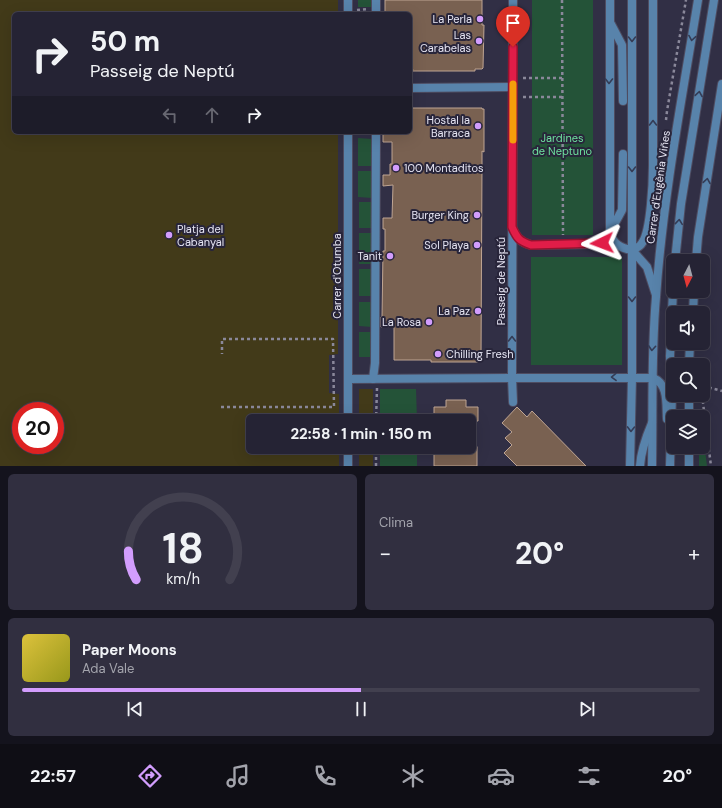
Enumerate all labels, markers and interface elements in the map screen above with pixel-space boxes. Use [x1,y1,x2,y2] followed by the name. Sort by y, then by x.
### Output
[496,6,530,47] pin
[432,12,472,26] place label: La Perla
[502,12,524,34] icon: arrive
[475,14,485,24] marker: La Perla
[90,23,160,60] text: 50 m
[24,28,76,80] icon: right
[420,28,471,55] place label: Las Carabelas
[688,35,697,42] one-way arrow
[474,36,484,46] marker: Las Carabelas
[628,36,636,42] one-way arrow
[90,59,235,83] text: Passeig de Neptú
[605,78,613,84] one-way arrow
[694,91,703,97] one-way arrow
[159,104,181,126] icon: left
[201,104,223,126] icon: ahead
[243,104,265,126] icon: right
[427,113,470,140] place label: Hostal la Barraca
[649,120,657,126] one-way arrow
[473,121,483,131] marker: Hostal la Barraca
[643,129,673,245] street label: Carrer d'Eugènia Viñes
[532,131,592,158] park label: Jardines de Neptuno
[404,161,484,175] place label: 100 Montaditos
[391,163,401,173] marker: 100 Montaditos
[628,166,636,172] one-way arrow
[702,178,711,184] one-way arrow
[411,208,469,222] place label: Burger King
[472,210,482,220] marker: Burger King
[674,219,683,225] one-way arrow
[177,222,224,249] place label: Platja del Cabanyal
[581,222,623,264] position arrow
[164,230,174,240] marker: Platja del Cabanyal
[330,233,344,319] street label: Carrer d'Otumba
[494,237,508,325] street label: Passeig de Neptú
[424,238,469,252] place label: Sol Playa
[472,240,482,250] marker: Sol Playa
[357,249,382,263] place label: Tanit
[385,251,395,261] marker: Tanit
[666,254,710,298] north arrow
[666,254,710,454] map controls
[628,296,636,302] one-way arrow
[438,304,470,318] place label: La Paz
[473,306,483,316] marker: La Paz
[666,306,710,350] button: sound
[382,315,421,329] place label: La Rosa
[424,317,434,327] marker: La Rosa
[508,336,516,342] one-way arrow
[648,345,657,351] one-way arrow
[446,347,514,361] place label: Chilling Fresh
[433,349,443,359] marker: Chilling Fresh
[666,358,710,402] button: search
[611,373,617,381] one-way arrow
[12,402,64,454] speed limit sign: 20
[666,410,710,454] button: layers
[290,424,432,444] text: 22:58 · 1 min · 150 m
[627,426,635,432] one-way arrow
[379,514,413,531] text: Clima
[162,522,203,576] text: 18
[515,534,564,573] text: 20°
[379,539,391,568] text: −
[688,539,700,568] text: +
[166,570,199,588] text: km/h
[82,640,177,660] text: Paper Moons
[82,660,134,677] text: Ada Vale
[124,698,146,720] icon: previous
[350,698,372,720] icon: pause
[576,698,598,720] icon: next
[136,762,164,790] icon: directions
[224,762,252,790] icon: music
[311,762,339,790] icon: phone
[399,762,427,790] icon: climate
[487,762,515,790] icon: car
[575,762,603,790] icon: filters
[30,764,76,788] text: 22:57
[663,764,692,788] text: 20°

